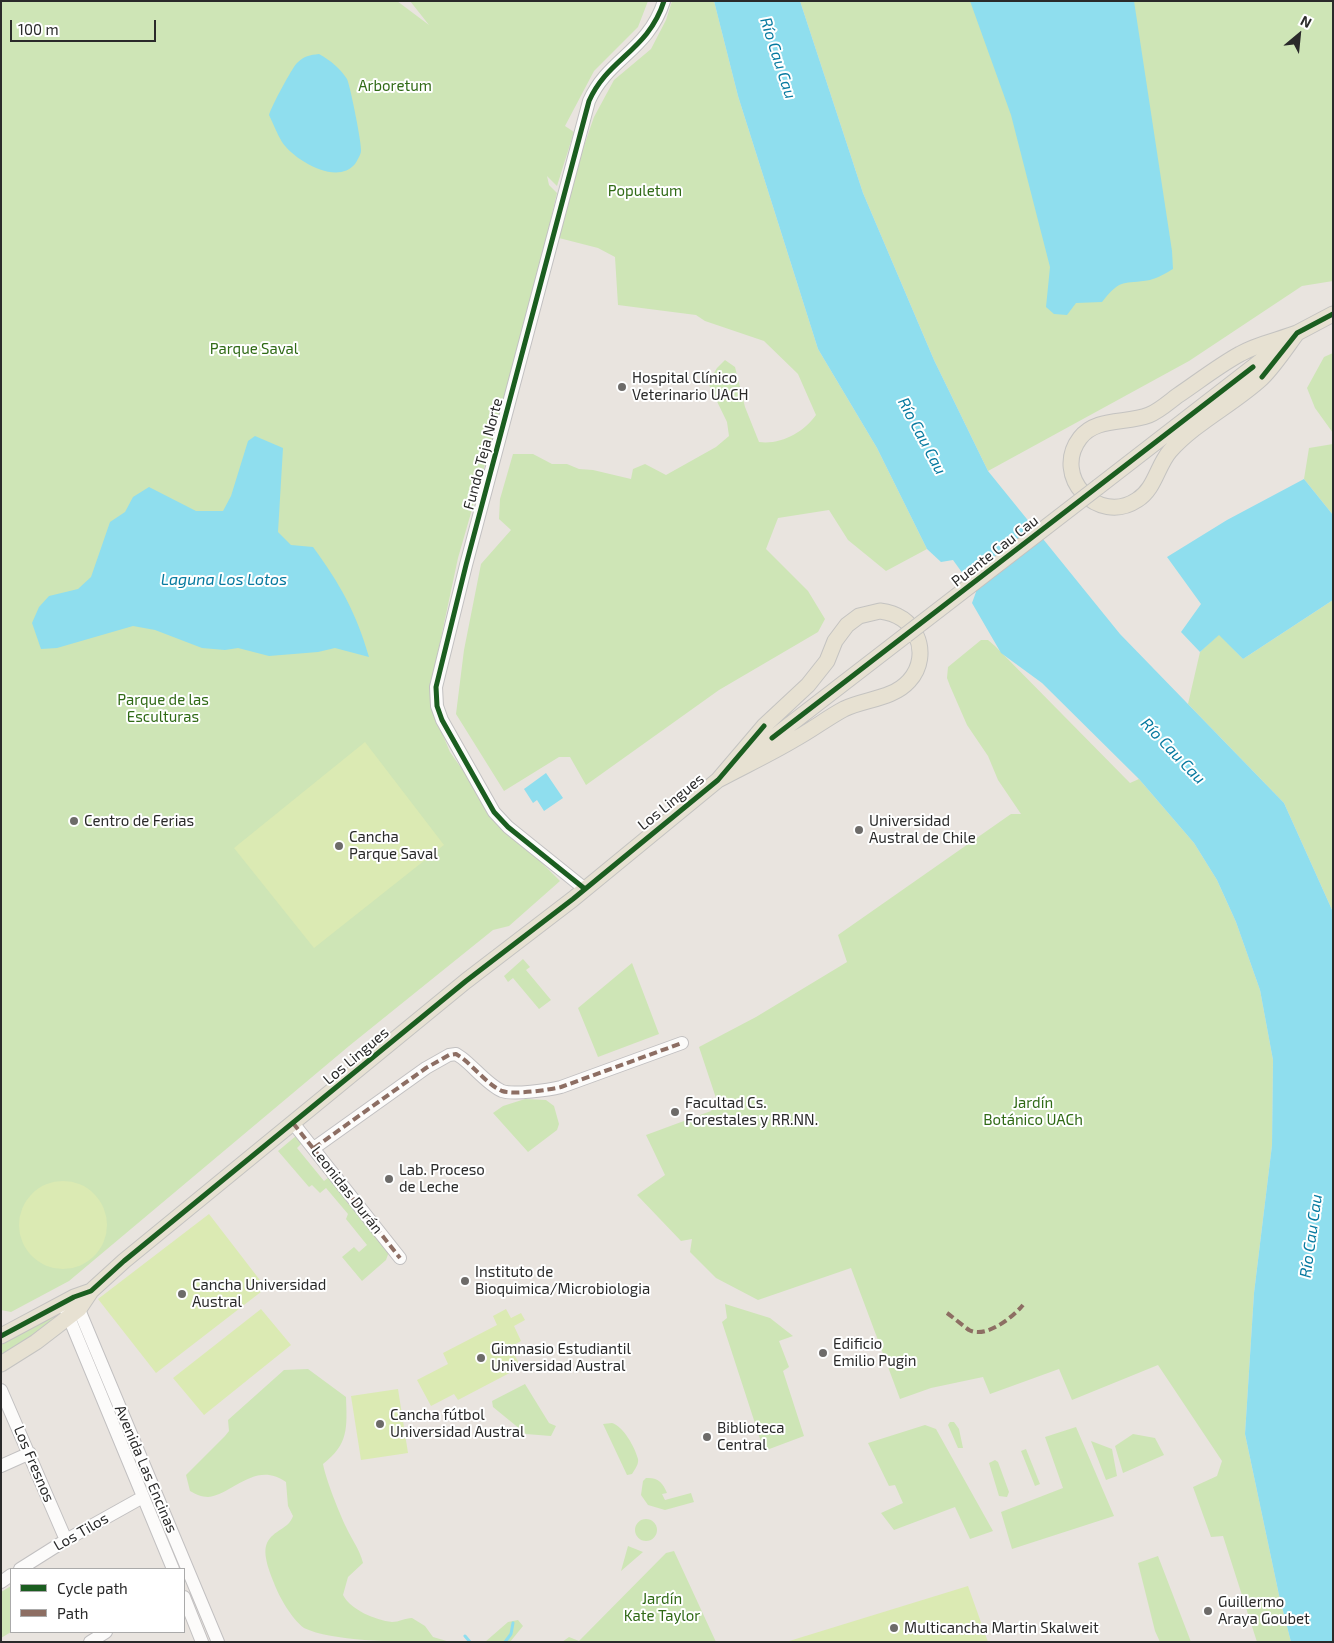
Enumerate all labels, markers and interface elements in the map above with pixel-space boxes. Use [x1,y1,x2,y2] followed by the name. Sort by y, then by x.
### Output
[12,10,159,42] scale bar
[1274,10,1324,60] north arrow
[1298,11,1315,31] text: N
[756,15,800,101] water label: Río Cau Cau
[18,20,59,38] text: 100 m
[358,77,432,95] park label: Arboretum
[608,182,682,200] park label: Populetum
[210,340,298,358] park label: Parque Saval
[632,369,748,404] place label: Hospital Clínico Veterinario UACH
[616,381,628,393] marker: Hospital Clínico Veterinario UACH
[894,394,950,478] water label: Río Cau Cau
[459,396,507,512] street label: Fundo Teja Norte
[948,511,1042,591] street label: Puente Cau Cau
[161,570,287,590] water label: Laguna Los Lotos
[117,691,209,726] park label: Parque de las Esculturas
[1137,714,1209,788] water label: Río Cau Cau
[634,770,708,834] street label: Los Lingues
[84,812,194,830] place label: Centro de Ferias
[869,812,976,847] place label: Universidad Austral de Chile
[68,815,80,827] marker: Centro de Ferias
[853,824,865,836] marker: Universidad Austral de Chile
[349,828,438,863] place label: Cancha Parque Saval
[333,840,345,852] marker: Cancha Parque Saval
[320,1023,392,1089] street label: Los Lingues
[685,1094,818,1129] place label: Facultad Cs. Forestales y RR.NN.
[983,1094,1083,1129] park label: Jardín Botánico UACh
[669,1106,681,1118] marker: Facultad Cs. Forestales y RR.NN.
[307,1143,387,1237] street label: Leonidas Durán
[399,1161,485,1196] place label: Lab. Proceso de Leche
[383,1173,395,1185] marker: Lab. Proceso de Leche
[1296,1193,1326,1279] water label: Río Cau Cau
[475,1263,650,1298] place label: Instituto de Bioquimica/Microbiologia
[459,1275,471,1287] marker: Instituto de Bioquimica/Microbiologia
[192,1276,326,1311] place label: Cancha Universidad Austral
[176,1288,188,1300] marker: Cancha Universidad Austral
[833,1335,917,1370] place label: Edificio Emilio Pugin
[491,1340,631,1375] place label: Gimnasio Estudiantil Universidad Austral
[817,1347,829,1359] marker: Edificio Emilio Pugin
[475,1352,487,1364] marker: Gimnasio Estudiantil Universidad Austral
[111,1402,181,1536] street label: Avenida Las Encinas
[390,1406,524,1441] place label: Cancha fútbol Universidad Austral
[374,1418,386,1430] marker: Cancha fútbol Universidad Austral
[717,1419,785,1454] place label: Biblioteca Central
[10,1423,58,1505] street label: Los Fresnos
[701,1431,713,1443] marker: Biblioteca Central
[50,1509,112,1555] street label: Los Tilos
[10,1568,185,1633] legend
[57,1579,128,1597] text: Cycle path
[624,1590,700,1625] park label: Jardín Kate Taylor
[1218,1593,1310,1628] place label: Guillermo Araya Goubet
[57,1604,88,1622] text: Path
[1202,1605,1214,1617] marker: Guillermo Araya Goubet
[904,1619,1099,1637] place label: Multicancha Martin Skalweit
[888,1622,900,1634] marker: Multicancha Martin Skalweit

